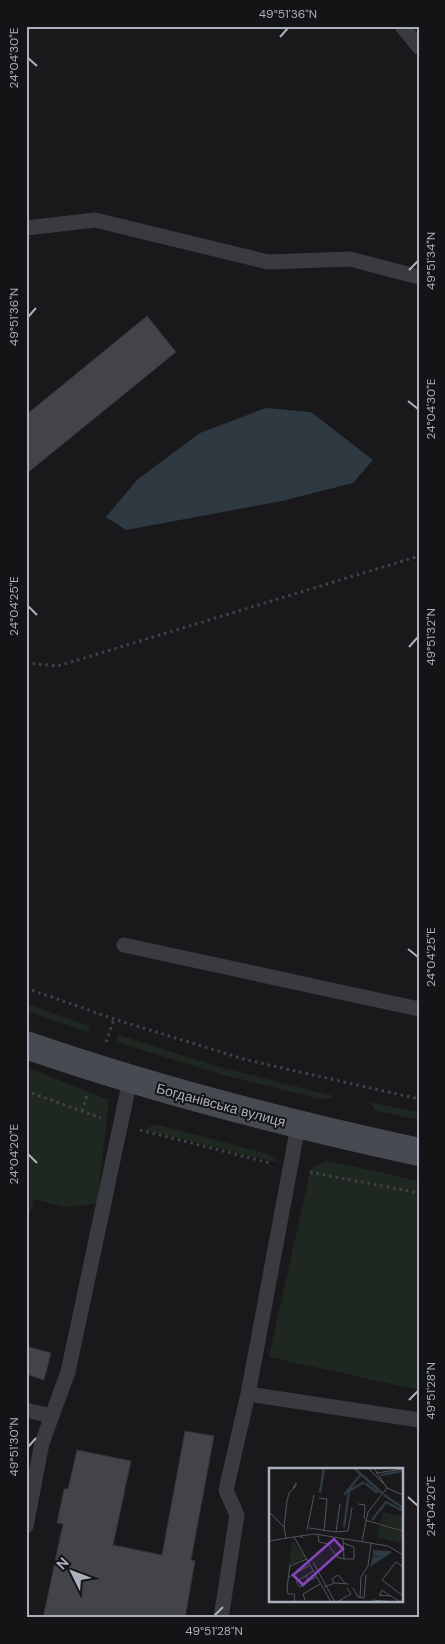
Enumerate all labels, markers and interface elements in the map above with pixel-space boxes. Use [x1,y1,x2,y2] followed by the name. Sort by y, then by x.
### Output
[259,6,317,22] text: 49°51'36"N
[6,27,22,89] text: 24°04'30"E
[423,232,439,290] text: 49°51'34"N
[6,288,22,346] text: 49°51'36"N
[423,378,439,440] text: 24°04'30"E
[6,576,22,636] text: 24°04'25"E
[423,608,439,666] text: 49°51'32"N
[423,927,439,987] text: 24°04'25"E
[154,1079,288,1131] street label: Богданівська вулиця
[6,1123,22,1184] text: 24°04'20"E
[423,1362,439,1420] text: 49°51'28"N
[6,1418,22,1477] text: 49°51'30"N
[269,1468,402,1602] inset map
[423,1475,439,1536] text: 24°04'20"E
[48,1546,98,1596] north arrow
[52,1553,72,1573] text: N
[185,1623,243,1639] text: 49°51'28"N

